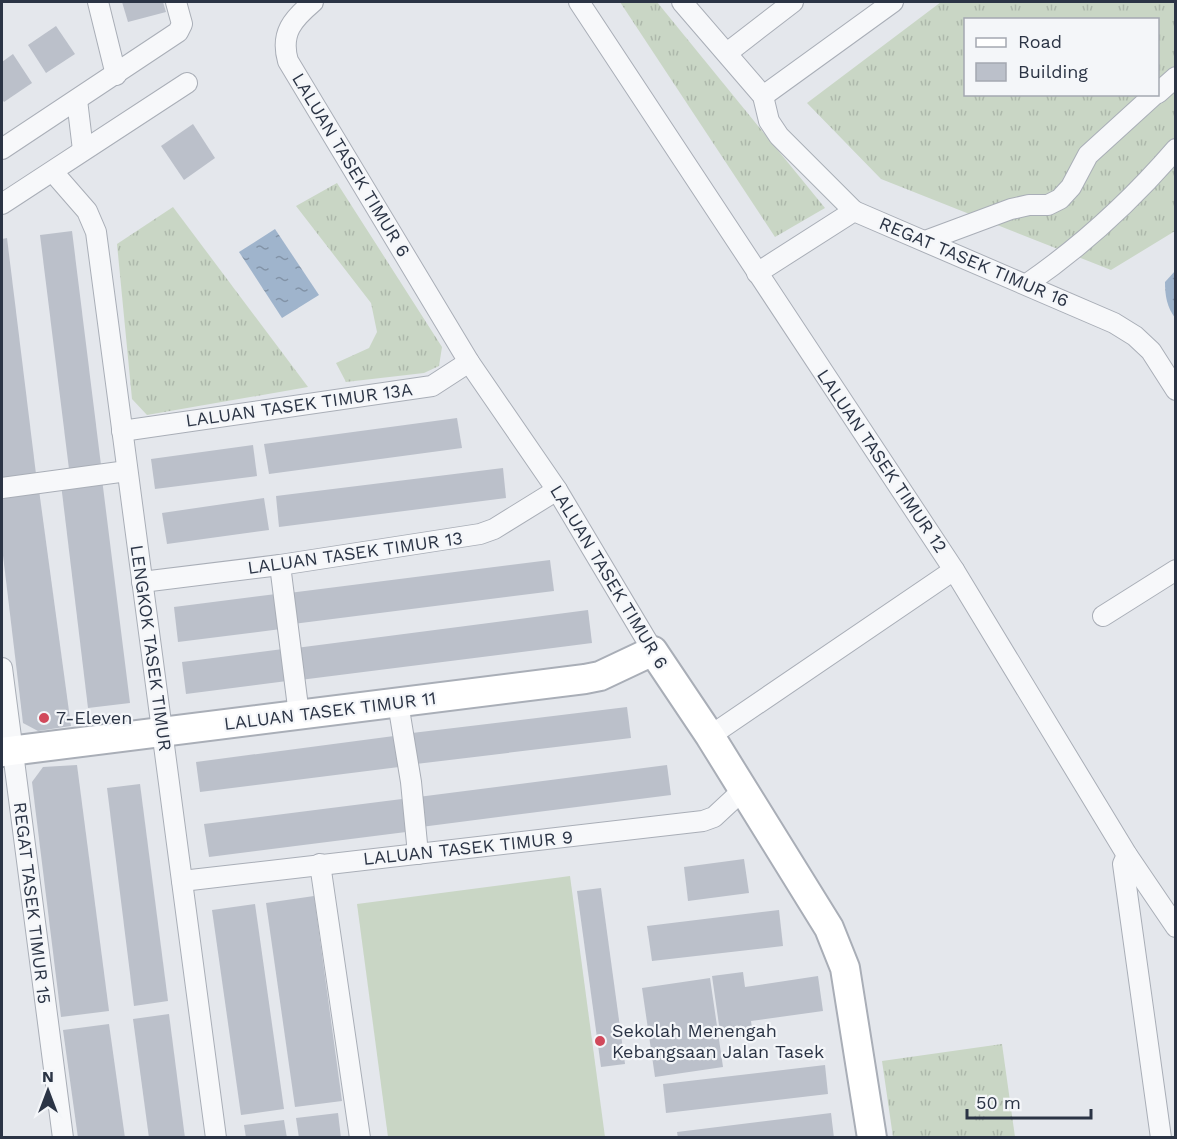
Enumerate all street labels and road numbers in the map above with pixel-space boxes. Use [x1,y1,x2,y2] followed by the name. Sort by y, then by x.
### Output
[288,69,415,260] street label: LALUAN TASEK TIMUR 6
[876,212,1072,311] street label: REGAT TASEK TIMUR 16
[813,365,952,557] street label: LALUAN TASEK TIMUR 12
[184,378,414,431] street label: LALUAN TASEK TIMUR 13A
[546,481,673,672] street label: LALUAN TASEK TIMUR 6
[246,527,464,578] street label: LALUAN TASEK TIMUR 13
[127,543,176,752] street label: LENGKOK TASEK TIMUR
[223,687,437,734] street label: LALUAN TASEK TIMUR 11
[10,801,55,1005] street label: REGAT TASEK TIMUR 15
[362,826,574,869] street label: LALUAN TASEK TIMUR 9

